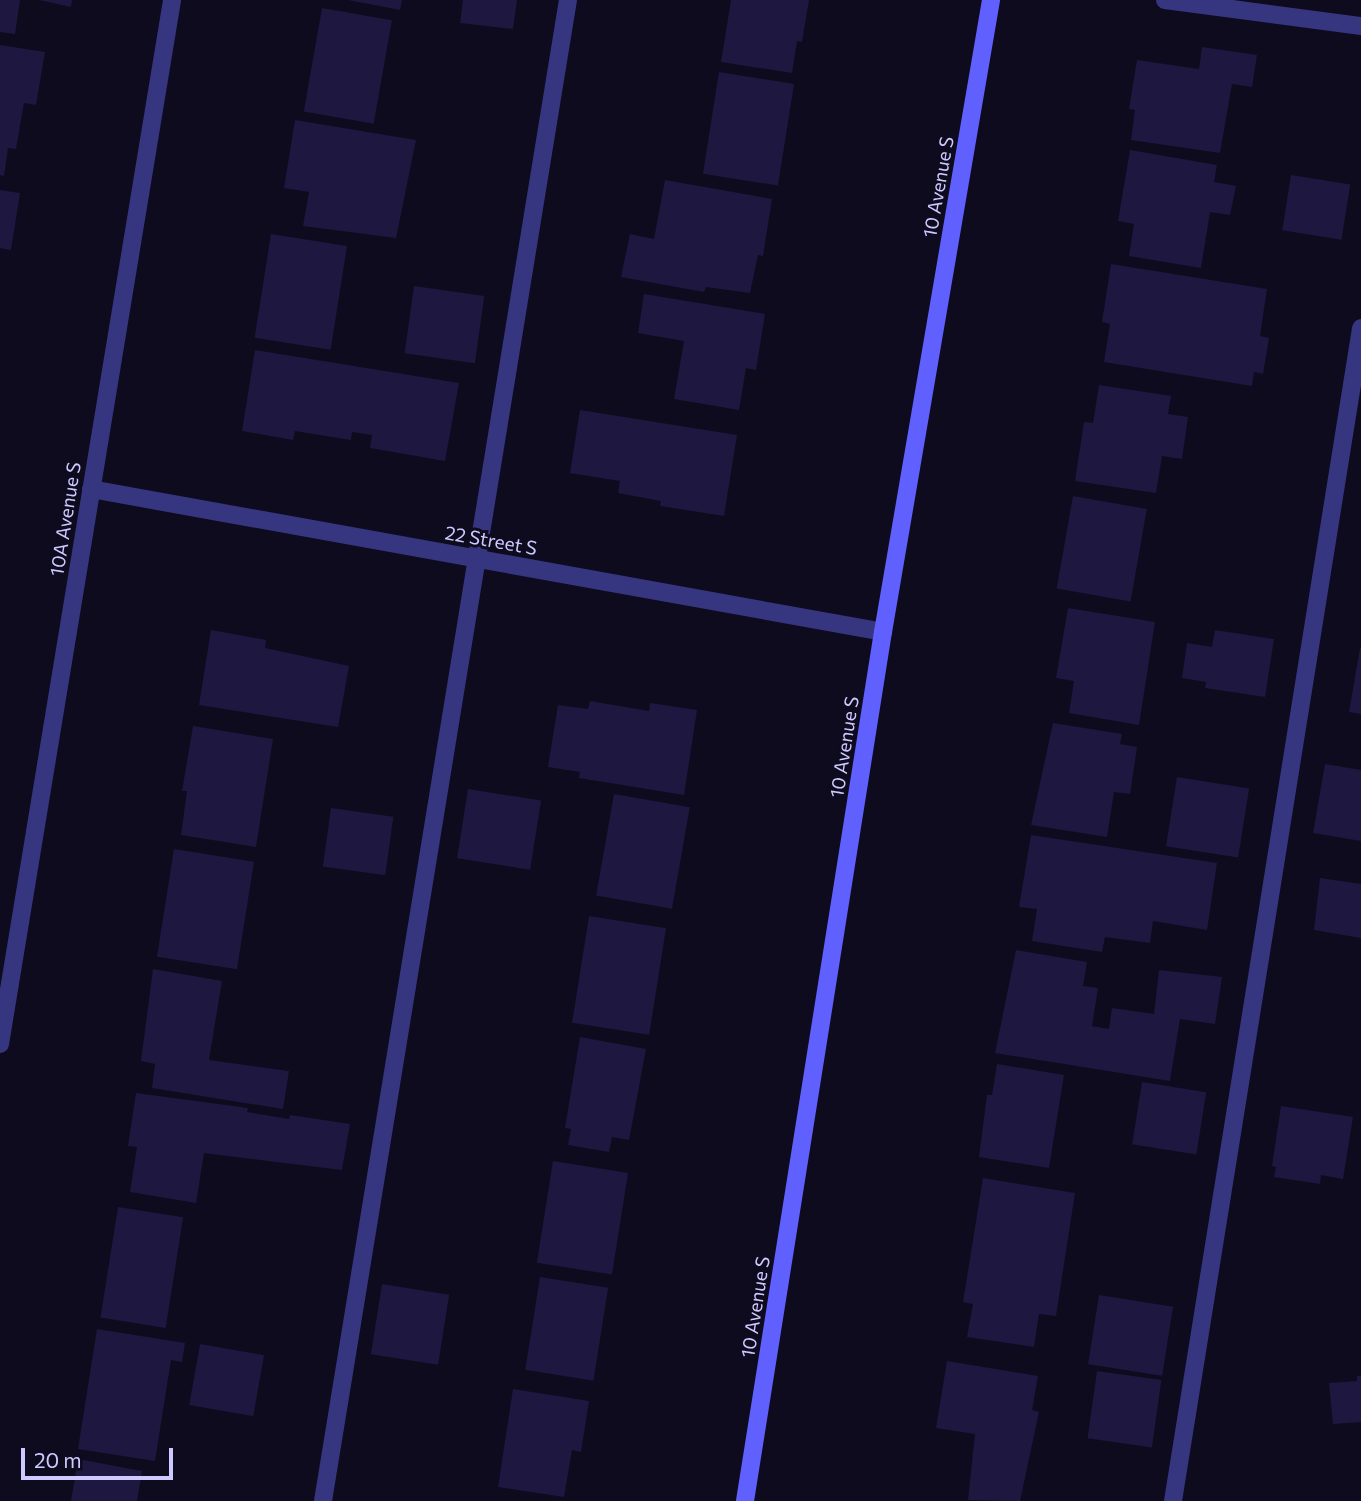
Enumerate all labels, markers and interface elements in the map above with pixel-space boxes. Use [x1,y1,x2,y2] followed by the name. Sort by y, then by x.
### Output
[918,135,958,239] street label: 10 Avenue S
[45,460,85,578] street label: 10A Avenue S
[443,521,539,559] street label: 22 Street S
[825,695,863,799] street label: 10 Avenue S
[736,1255,774,1359] street label: 10 Avenue S
[24,1434,177,1478] scale bar
[34,1447,82,1472] text: 20 m

